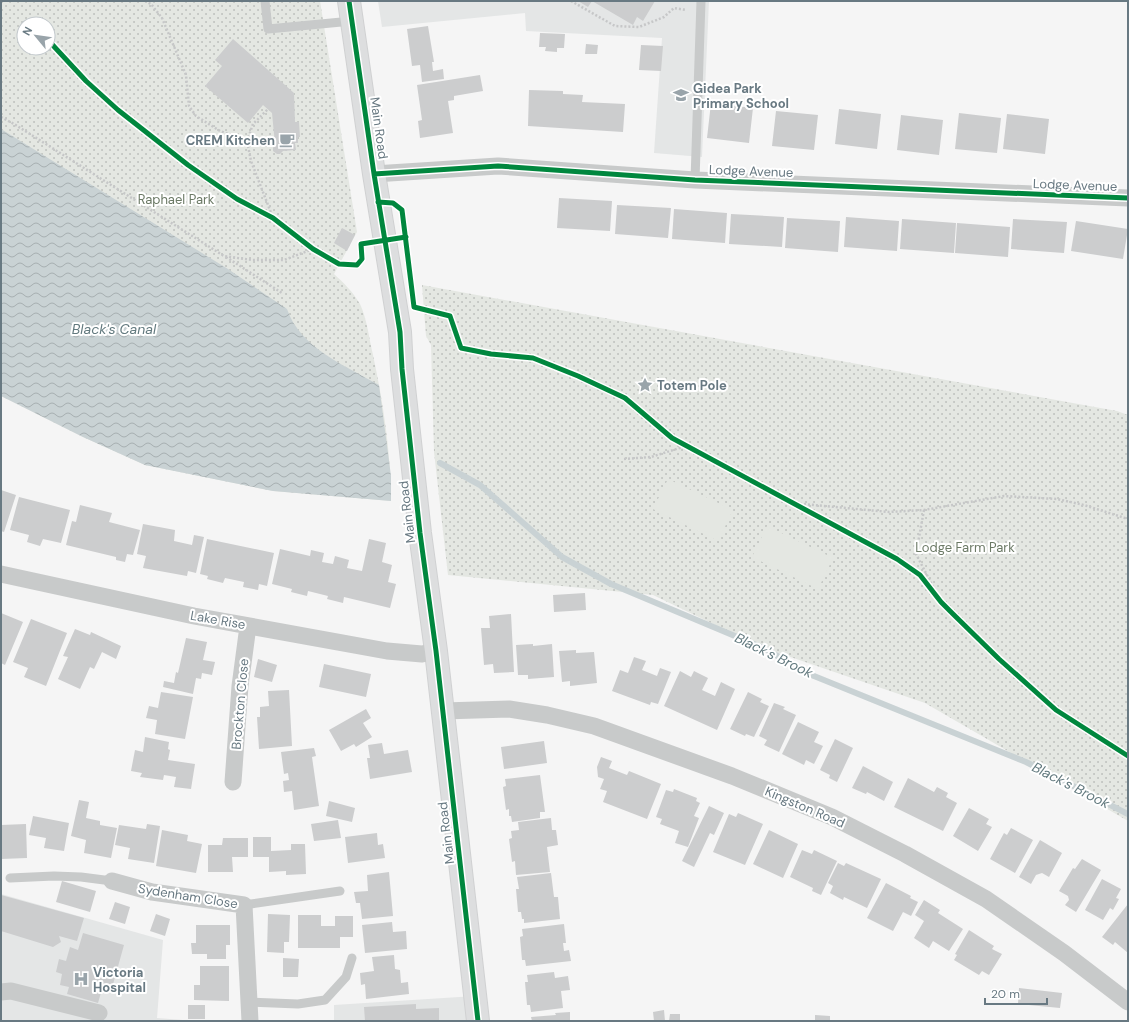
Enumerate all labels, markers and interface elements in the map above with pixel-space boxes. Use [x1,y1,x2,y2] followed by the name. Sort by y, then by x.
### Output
[16,16,56,56] north arrow
[19,24,35,38] text: N
[693,80,789,112] place label: Gidea Park Primary School
[672,86,690,104] school or university icon: Gidea Park Primary School
[366,96,392,160] street label: Main Road
[278,131,296,149] cafe icon: CREM Kitchen
[186,132,275,149] place label: CREM Kitchen
[709,161,793,181] street label: Lodge Avenue
[1033,175,1117,195] street label: Lodge Avenue
[138,191,215,208] park label: Raphael Park
[72,320,157,338] water label: Black's Canal
[636,376,654,394] place icon: Totem Pole
[657,377,727,394] place label: Totem Pole
[395,480,419,544] street label: Main Road
[915,539,1015,556] park label: Lodge Farm Park
[189,607,247,633] street label: Lake Rise
[732,628,817,682] water label: Black's Brook
[228,658,252,750] street label: Brockton Close
[1029,758,1114,813] water label: Black's Brook
[762,782,848,832] street label: Kingston Road
[434,801,458,865] street label: Main Road
[137,880,239,912] street label: Sydenham Close
[93,964,146,996] place label: Victoria Hospital
[72,970,90,988] hospital icon: Victoria Hospital
[985,980,1047,1006] scale bar
[991,986,1020,1002] text: 20 m

